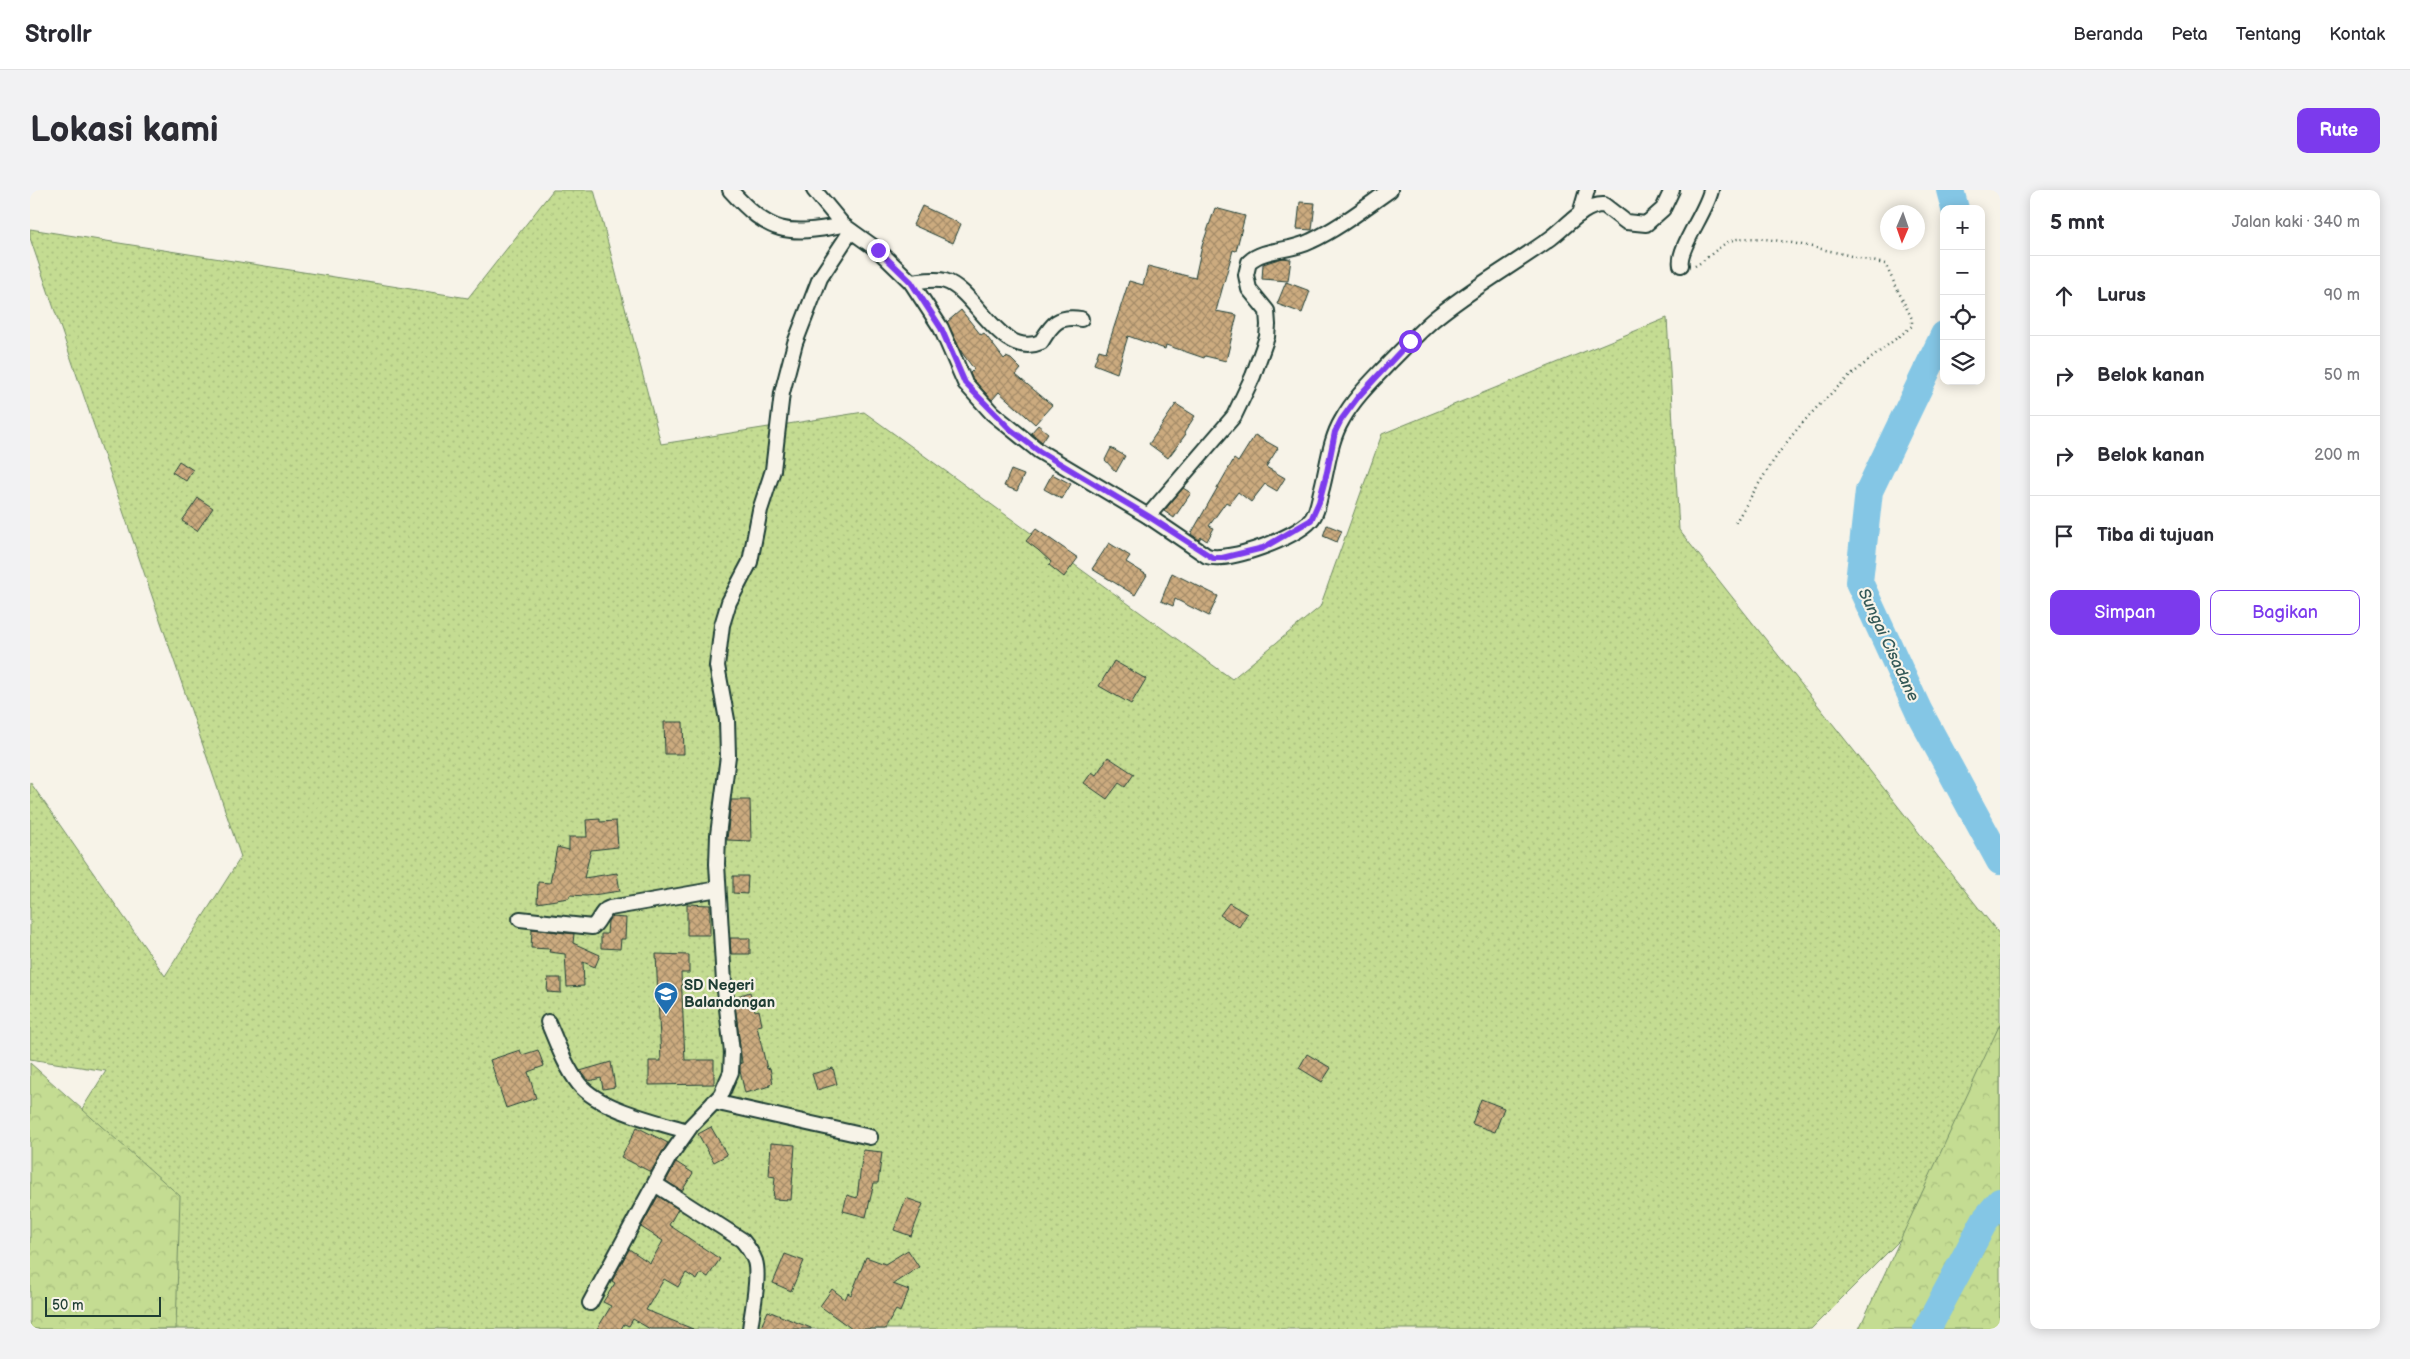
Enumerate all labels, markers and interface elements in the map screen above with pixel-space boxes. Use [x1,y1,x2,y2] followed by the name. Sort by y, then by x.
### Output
[25,20,92,49] text: Strollr
[2073,24,2143,45] text: Beranda
[2171,24,2208,45] text: Peta
[2236,24,2301,45] text: Tentang
[2329,24,2385,45] text: Kontak
[2297,108,2380,153] button: Rute
[30,109,219,152] text: Lokasi kami
[1880,205,1925,250] north arrow
[1940,205,1985,385] map controls
[1940,205,1985,250] button: +
[2050,210,2104,235] text: 5 mnt
[2232,213,2360,232] text: Jalan kaki · 340 m
[867,239,890,262] route end
[1940,250,1985,295] button: −
[2050,282,2078,310] icon: ahead
[2097,284,2146,307] text: Lurus
[2324,286,2360,305] text: 90 m
[1940,295,1985,340] button: locate
[1399,330,1422,353] route start
[1940,340,1985,385] button: layers
[2050,362,2078,390] icon: right
[2097,364,2205,387] text: Belok kanan
[2324,366,2360,385] text: 50 m
[2050,442,2078,470] icon: right
[2097,444,2205,467] text: Belok kanan
[2314,446,2360,465] text: 200 m
[2050,522,2078,550] icon: arrive
[2097,524,2214,547] text: Tiba di tujuan
[1853,585,1923,705] water label: Sungai Cisadane
[2050,590,2200,635] button: Simpan
[2210,590,2360,635] button: Bagikan
[684,976,775,1012] place label: SD Negeri Balandongan
[653,981,679,1015] school or university icon: SD Negeri Balandongan
[45,1294,161,1317] scale bar
[52,1297,84,1314] text: 50 m

